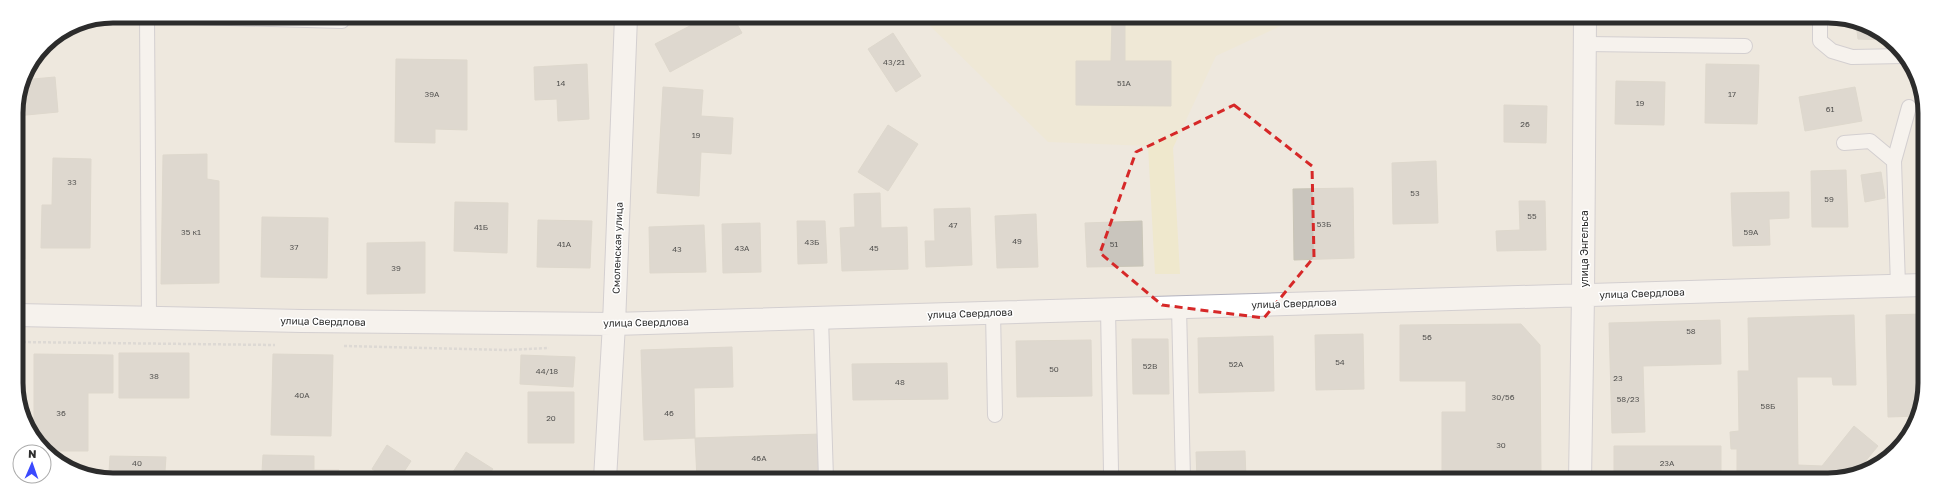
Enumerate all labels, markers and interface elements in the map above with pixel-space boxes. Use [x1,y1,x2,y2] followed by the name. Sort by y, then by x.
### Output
[883,57,905,67] house number: 43/21
[557,78,565,88] house number: 14
[1117,78,1132,88] house number: 51А
[425,89,440,99] house number: 39А
[1728,89,1736,99] house number: 17
[1636,98,1645,108] house number: 19
[1826,104,1834,114] house number: 61
[1520,119,1530,129] house number: 26
[692,130,701,140] house number: 19
[67,177,77,187] house number: 33
[1410,188,1420,198] house number: 53
[1824,194,1834,204] house number: 59
[609,202,625,294] street label: Смоленская улица
[1578,210,1590,288] street label: улица Энгельса
[1527,211,1537,221] house number: 55
[1317,219,1331,229] house number: 53Б
[948,220,958,230] house number: 47
[474,222,488,232] house number: 41Б
[181,227,201,237] house number: 35 к1
[1744,227,1759,237] house number: 59А
[1012,236,1022,246] house number: 49
[805,237,819,247] house number: 43Б
[557,239,572,249] house number: 41А
[1110,239,1118,249] house number: 51
[290,242,298,252] house number: 37
[735,243,750,253] house number: 43А
[869,243,879,253] house number: 45
[672,244,682,254] house number: 43
[391,263,401,273] house number: 39
[1599,286,1685,300] street label: улица Свердлова
[1251,296,1337,310] street label: улица Свердлова
[927,306,1013,320] street label: улица Свердлова
[280,314,366,328] street label: улица Свердлова
[603,315,689,329] street label: улица Свердлова
[1686,326,1696,336] house number: 58
[1422,332,1432,342] house number: 56
[1335,357,1345,367] house number: 54
[1229,359,1244,369] house number: 52А
[1143,361,1157,371] house number: 52В
[1049,364,1059,374] house number: 50
[536,366,558,376] house number: 44/18
[149,371,159,381] house number: 38
[1613,373,1623,383] house number: 23
[895,377,905,387] house number: 48
[294,390,310,400] house number: 40А
[1492,392,1515,402] house number: 30/56
[1617,394,1640,404] house number: 58/23
[1761,401,1775,411] house number: 58Б
[56,408,66,418] house number: 36
[664,408,674,418] house number: 46
[546,413,556,423] house number: 20
[1496,440,1506,450] house number: 30
[12,444,52,484] north arrow
[28,447,37,460] text: N
[751,453,767,463] house number: 46А
[132,458,142,468] house number: 40
[1660,458,1675,468] house number: 23А

